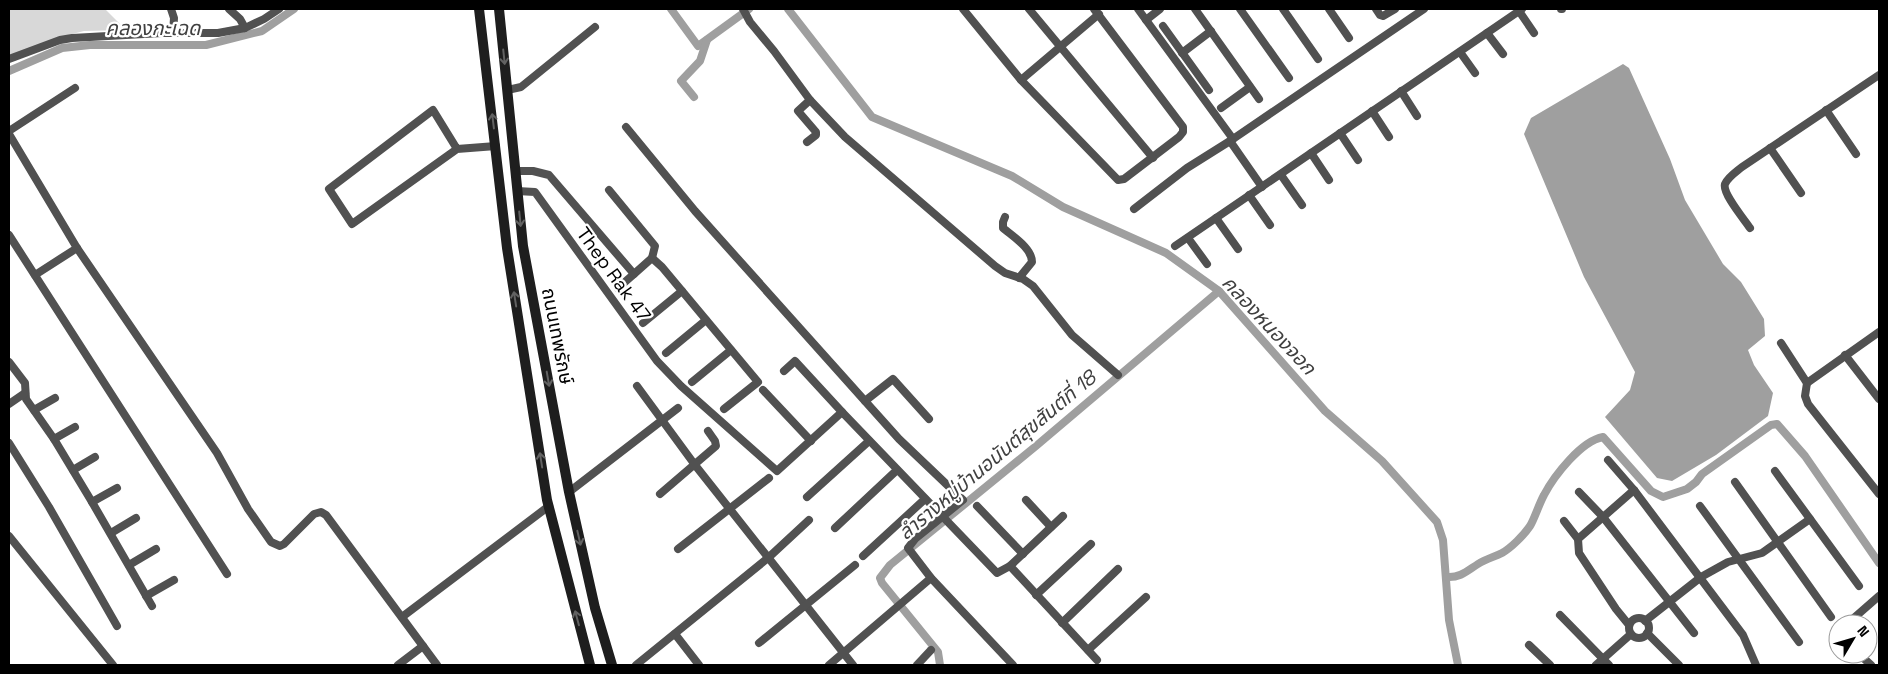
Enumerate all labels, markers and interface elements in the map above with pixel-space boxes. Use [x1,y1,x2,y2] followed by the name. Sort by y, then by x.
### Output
[106,15,201,41] water label: คลองกะเฉด
[499,49,509,65] one-way arrow
[488,113,498,129] one-way arrow
[515,211,525,227] one-way arrow
[571,222,657,327] street label: Thep Rak 47
[1216,270,1322,381] water label: คลองหนองจอก
[536,286,579,387] street label: ถนนเทพรักษ์
[510,292,520,308] one-way arrow
[892,362,1103,545] water label: ลำรางหมู่บ้านอนันต์สุขสันต์ที่ 18
[543,371,553,387] one-way arrow
[536,452,546,468] one-way arrow
[575,530,584,546] one-way arrow
[571,611,581,627] one-way arrow
[1828,614,1878,664] north arrow
[1853,622,1873,640] text: N

